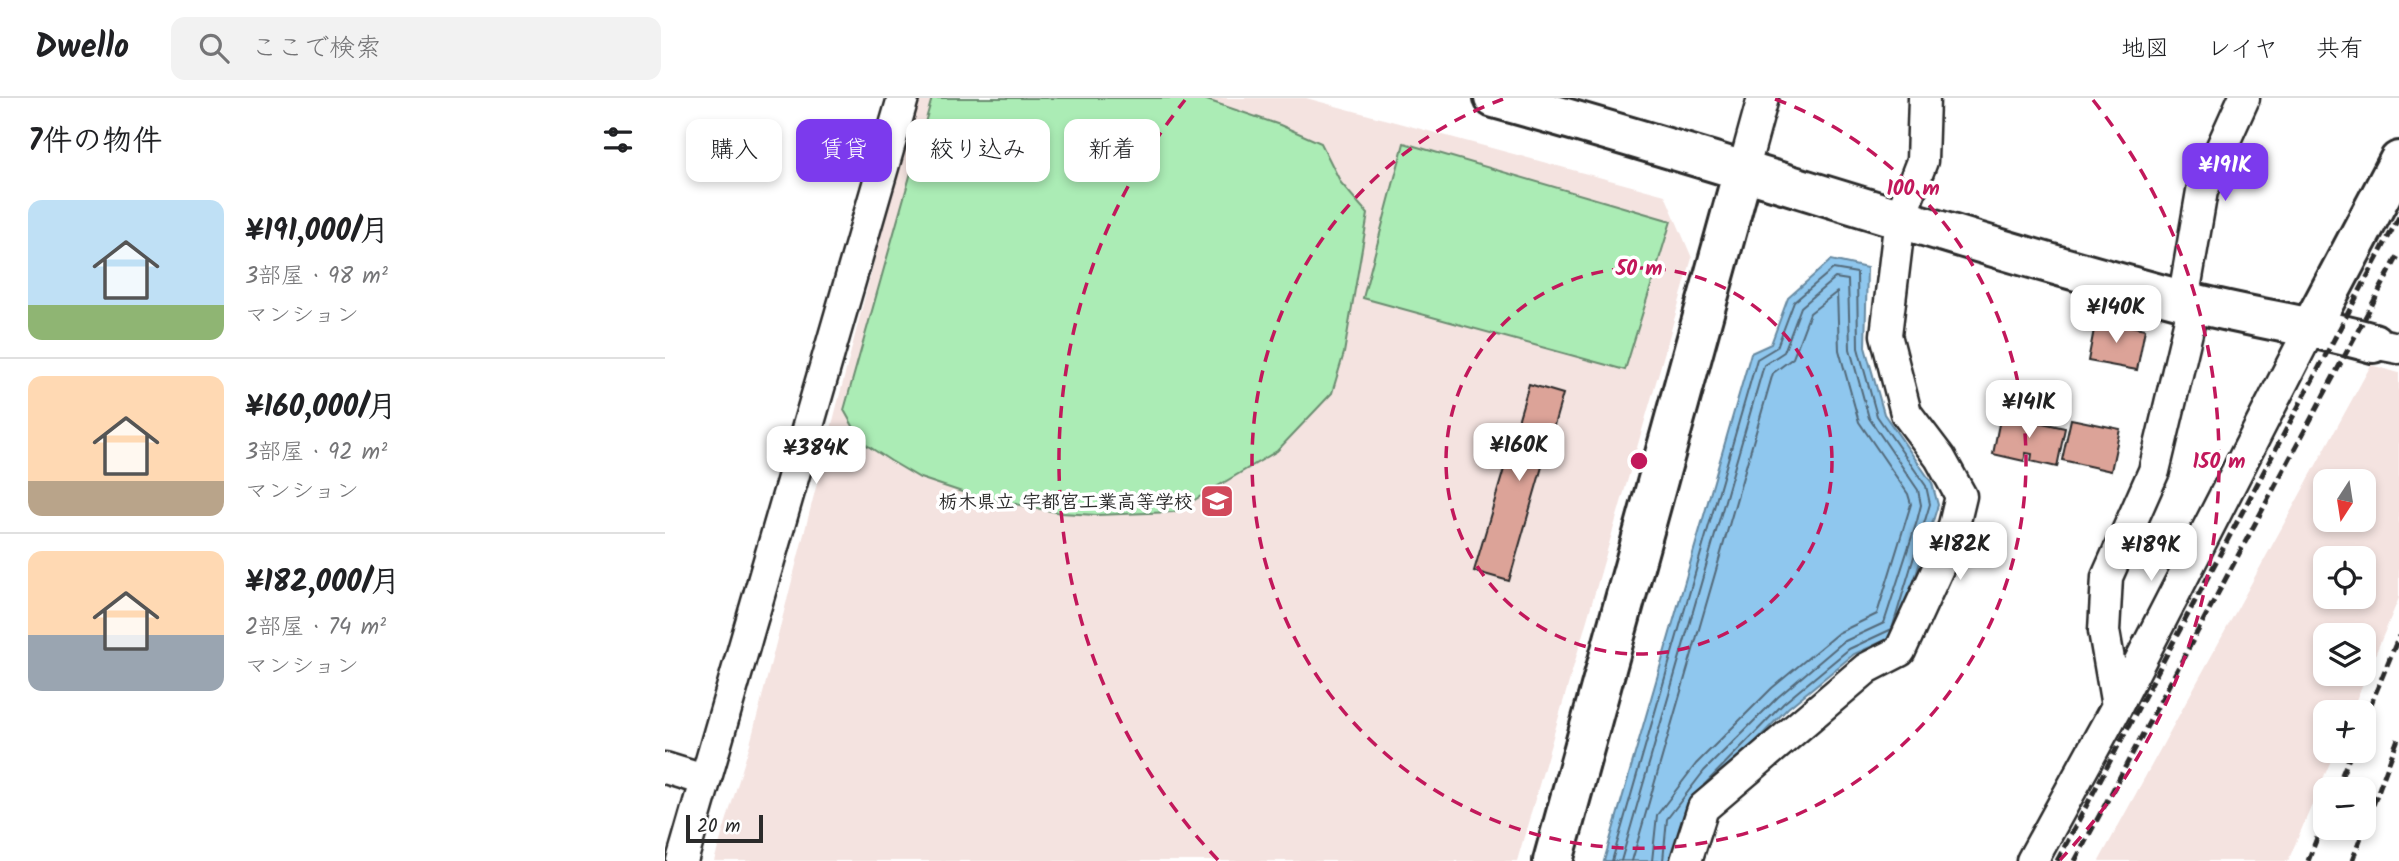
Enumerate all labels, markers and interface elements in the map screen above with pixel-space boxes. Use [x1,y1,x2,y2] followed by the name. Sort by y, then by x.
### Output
[171,17,661,80] search box
[35,22,129,75] text: Dwello
[251,28,381,70] text: ここで検索
[195,29,233,67] icon: search
[2121,30,2169,69] text: 地図
[2207,30,2278,69] text: レイヤ
[2316,30,2364,69] text: 共有
[28,118,162,166] text: 7件の物件
[686,119,782,182] chip: 購入
[796,119,892,182] chip: 賃貸
[906,119,1050,182] chip: 絞り込み
[1064,119,1160,182] chip: 新着
[599,121,637,159] icon: filters
[2176,144,2274,203] pin: ¥191K
[2198,148,2252,184] text: ¥191K
[1886,173,1940,206] text: 100 m
[245,208,389,256] text: ¥191,000/月
[84,228,168,312] icon: home
[1615,253,1662,286] text: 50 m
[245,259,388,295] text: 3部屋 · 98 m²
[2067,286,2165,345] pin: ¥140K
[2086,290,2146,326] text: ¥140K
[245,298,359,334] text: マンション
[1980,380,2078,440] pin: ¥141K
[245,384,397,432] text: ¥160,000/月
[2002,385,2056,421] text: ¥141K
[84,404,168,488] icon: home
[1470,424,1568,483] pin: ¥160K
[767,426,865,486] pin: ¥384K
[1489,428,1549,464] text: ¥160K
[783,431,849,467] text: ¥384K
[245,435,387,471] text: 3部屋 · 92 m²
[2192,446,2246,479] text: 150 m
[1627,449,1651,473] centre of rings
[2313,469,2377,532] north arrow
[2313,469,2376,840] map controls
[245,474,359,510] text: マンション
[1198,482,1236,520] school or university icon: 栃木県立 宇都宮工業高等学校
[939,488,1193,518] place label: 栃木県立 宇都宮工業高等学校
[1911,522,2009,582] pin: ¥182K
[2102,524,2200,583] pin: ¥189K
[1929,527,1991,563] text: ¥182K
[2121,528,2181,564] text: ¥189K
[2313,546,2376,609] button: locate
[245,559,400,607] text: ¥182,000/月
[84,579,168,663] icon: home
[245,610,386,646] text: 2部屋 · 74 m²
[2313,623,2376,686] button: layers
[245,649,359,685] text: マンション
[2313,700,2376,763] button: +
[2313,777,2376,840] button: −
[686,812,763,844] scale bar
[697,812,740,842] text: 20 m

